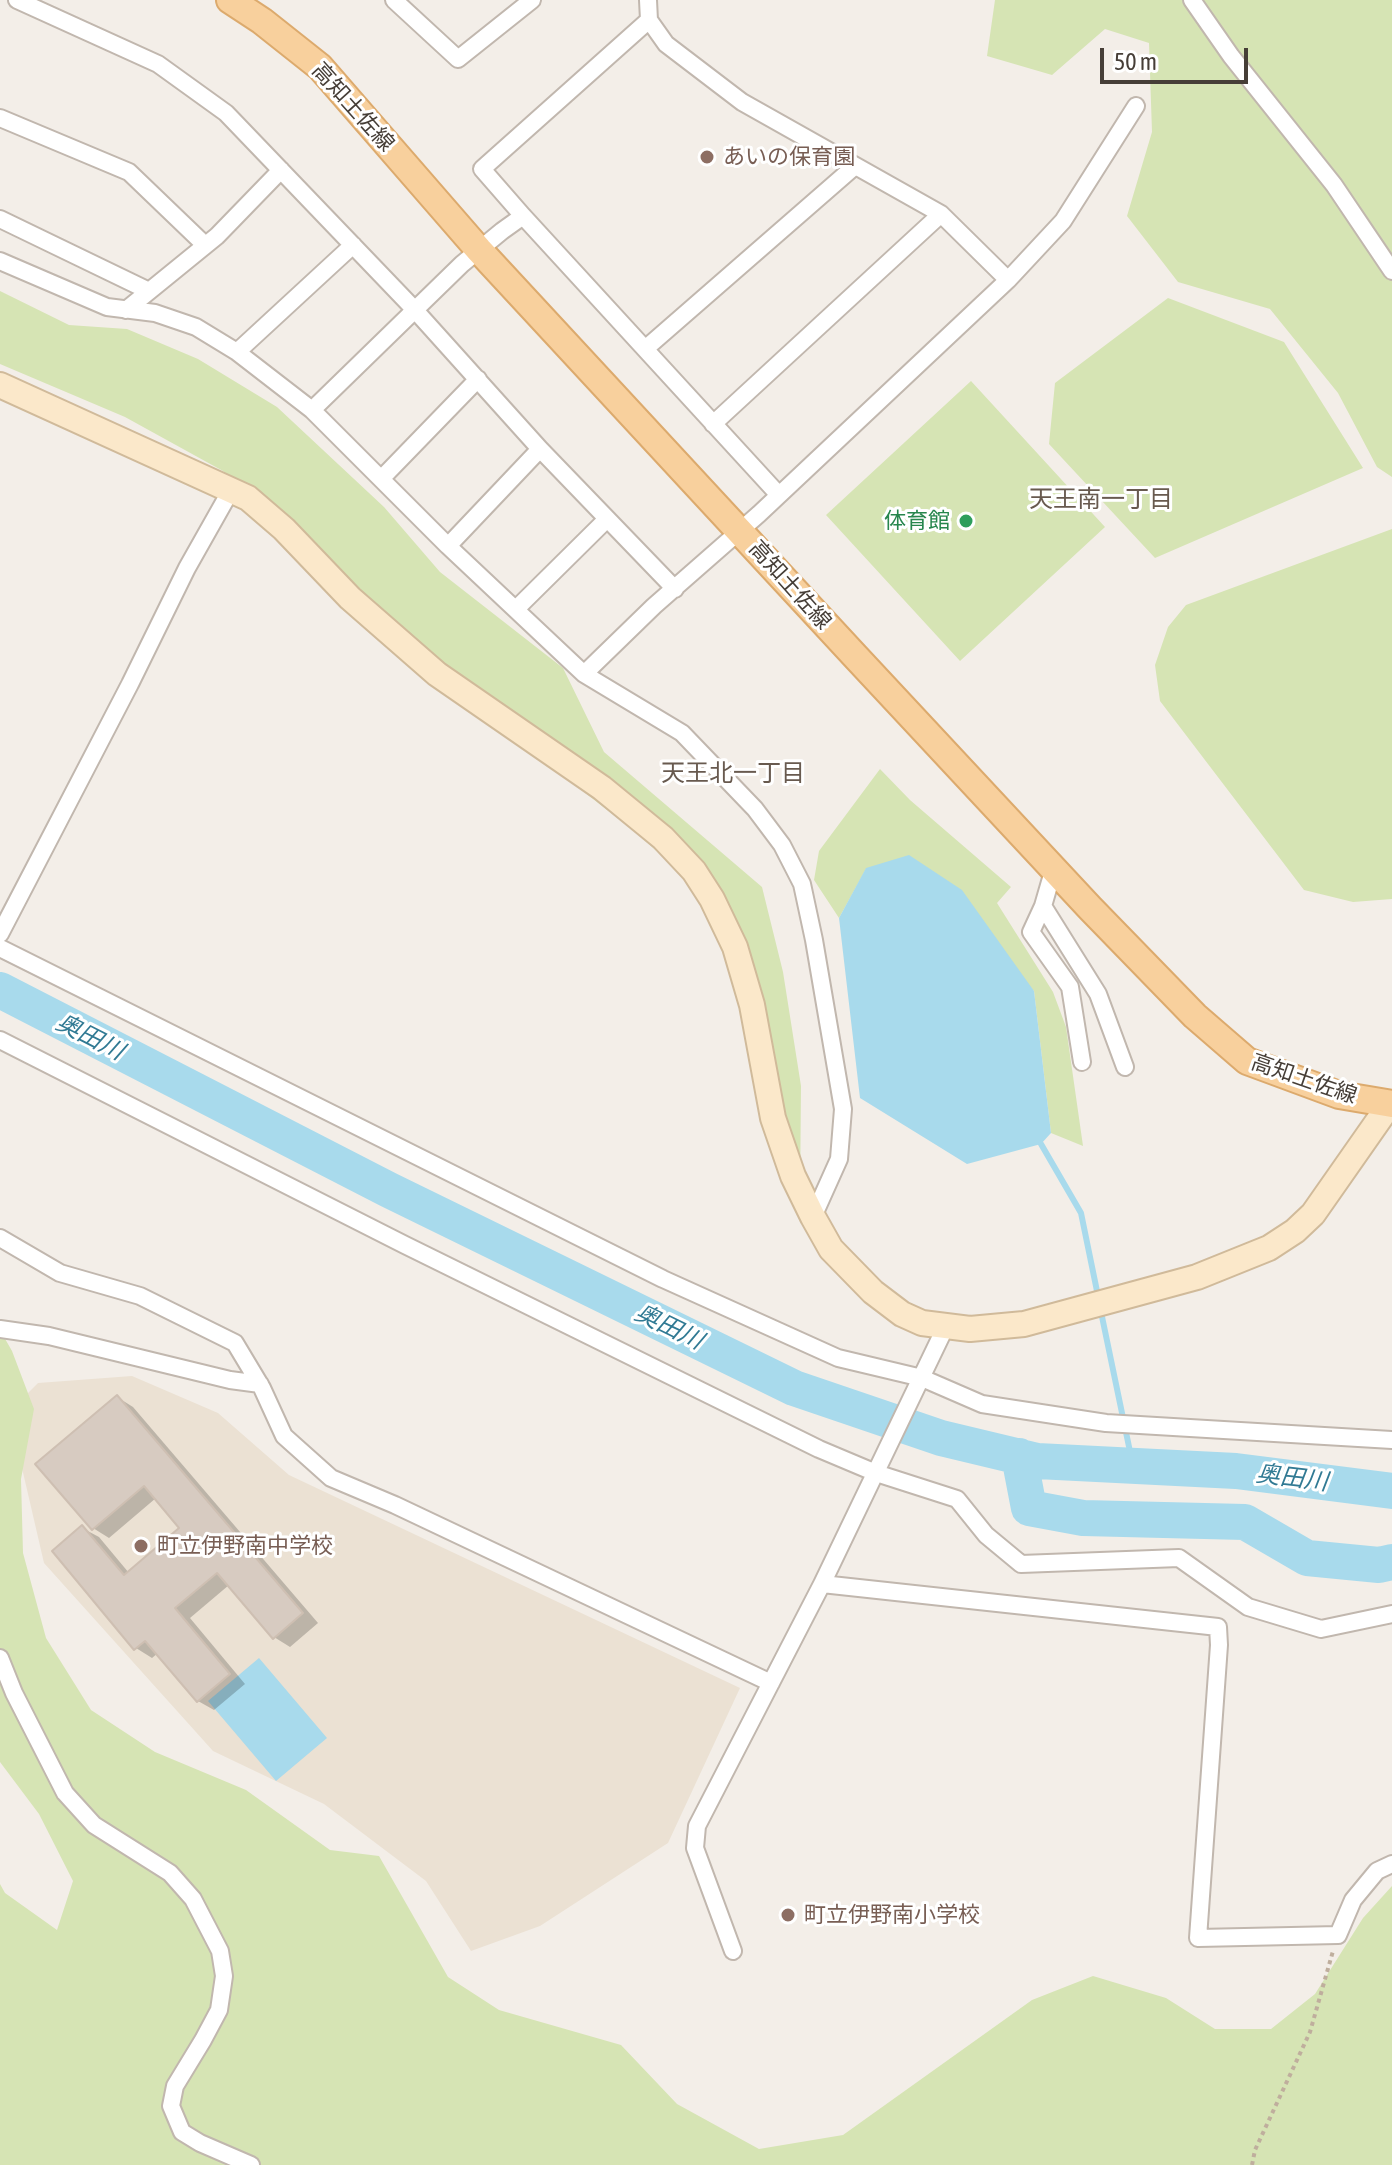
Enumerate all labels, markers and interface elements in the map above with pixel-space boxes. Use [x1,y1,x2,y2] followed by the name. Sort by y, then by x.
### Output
[1104,32,1252,82] scale bar
[1114,48,1157,75] text: 50 m
[306,57,400,157] street label: 高知土佐線
[723,144,855,170] place label: あいの保育園
[698,148,716,166] marker: あいの保育園
[1029,485,1173,513] district label: 天王南一丁目
[884,508,950,534] place label: 体育館
[957,512,975,530] marker: 体育館
[743,535,837,635] street label: 高知土佐線
[661,759,805,787] district label: 天王北一丁目
[51,1008,129,1066] water label: 奥田川
[1248,1049,1360,1109] street label: 高知土佐線
[630,1298,708,1356] water label: 奥田川
[1255,1459,1329,1497] water label: 奥田川
[157,1533,333,1559] place label: 町立伊野南中学校
[132,1537,150,1555] marker: 町立伊野南中学校
[804,1902,980,1928] place label: 町立伊野南小学校
[779,1906,797,1924] marker: 町立伊野南小学校

